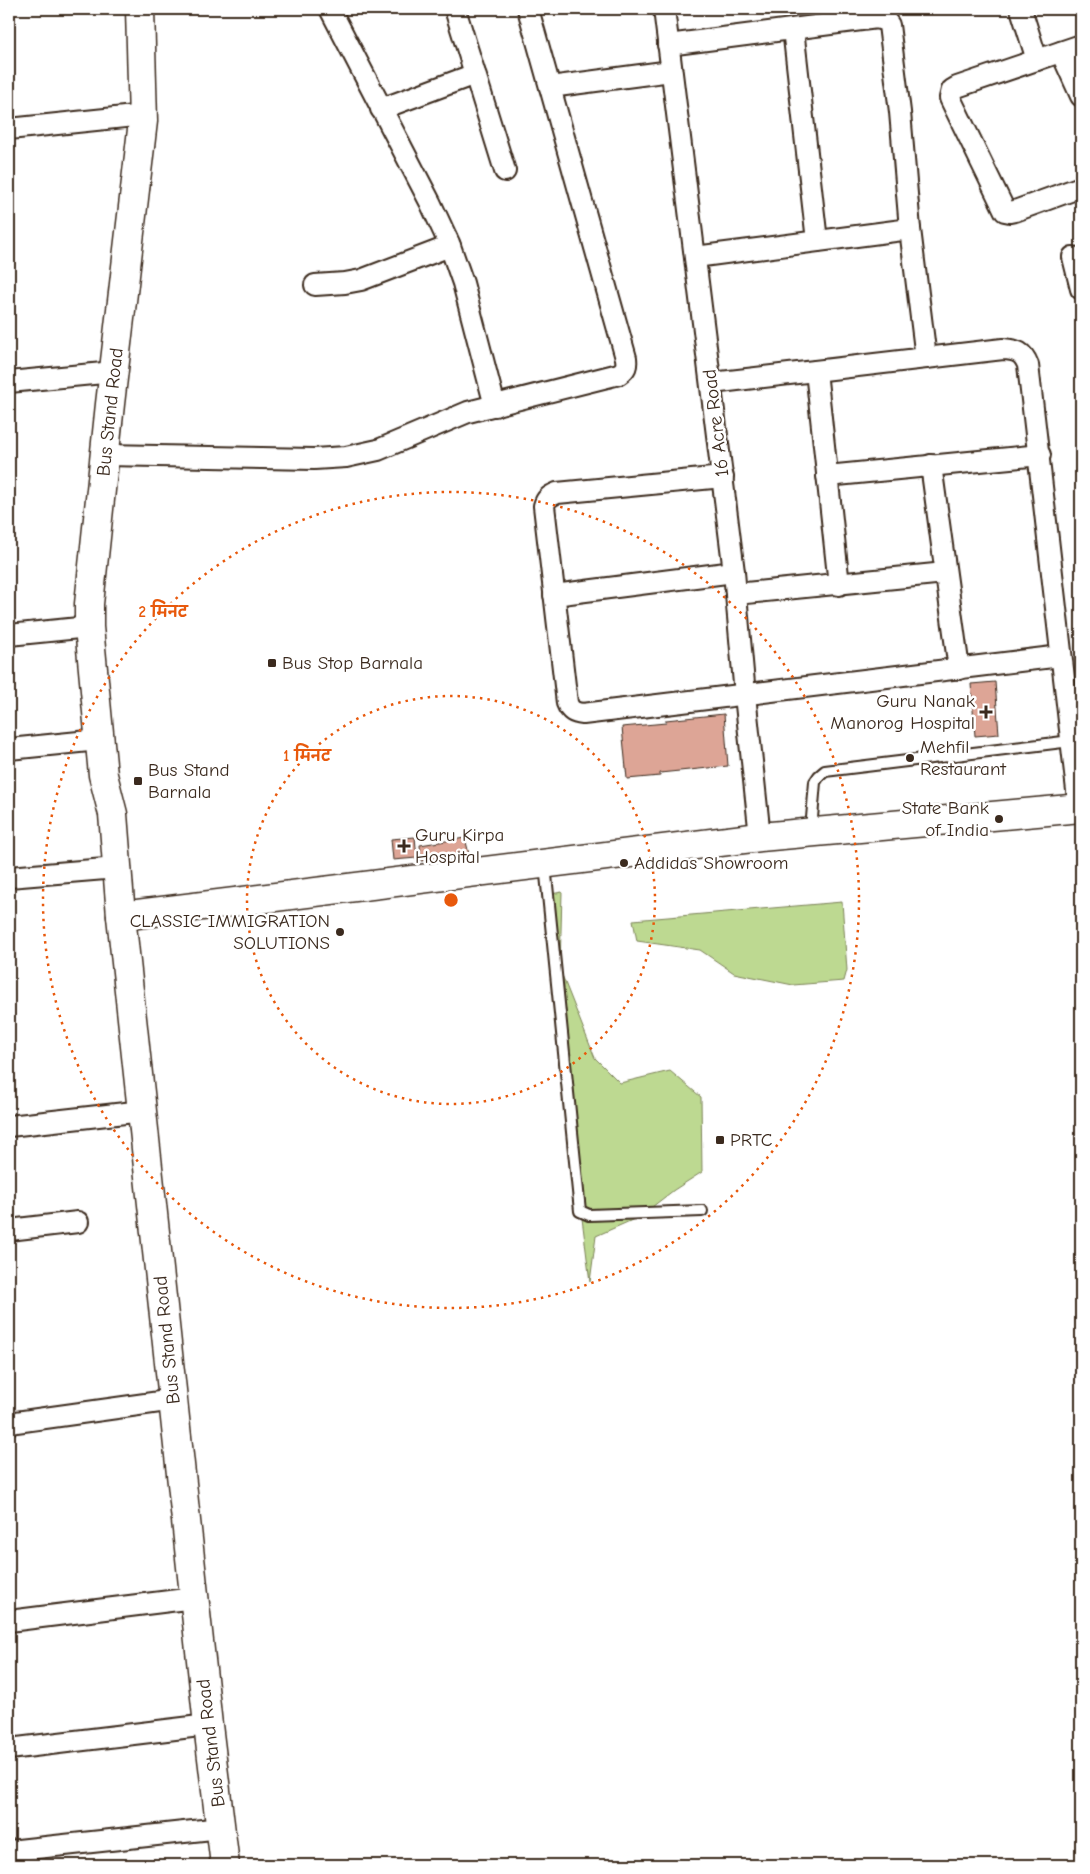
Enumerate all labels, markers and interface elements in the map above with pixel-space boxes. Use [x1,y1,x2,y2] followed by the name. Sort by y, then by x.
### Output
[92,347,128,477] street label: Bus Stand Road
[698,368,734,478] street label: 16 Acre Road
[138,599,189,621] text: 2 मिनट
[282,652,423,674] place label: Bus Stop Barnala
[266,657,278,669] marker: Bus Stop Barnala
[830,690,976,734] place label: Guru Nanak Manorog Hospital
[979,705,993,719] marker: Guru Nanak Manorog Hospital
[920,736,1006,780] place label: Mehfil Restaurant
[283,743,332,765] text: 1 मिनट
[904,752,916,764] marker: Mehfil Restaurant
[148,759,230,803] place label: Bus Stand Barnala
[132,775,144,787] marker: Bus Stand Barnala
[902,797,990,841] place label: State Bank of India
[993,813,1005,825] marker: State Bank of India
[415,824,504,868] place label: Guru Kirpa Hospital
[397,839,411,853] marker: Guru Kirpa Hospital
[634,852,789,874] place label: Addidas Showroom
[618,857,630,869] marker: Addidas Showroom
[442,891,460,909] centre of rings
[130,910,330,954] place label: CLASSIC IMMIGRATION SOLUTIONS
[334,926,346,938] marker: CLASSIC IMMIGRATION SOLUTIONS
[730,1129,773,1151] place label: PRTC
[714,1134,726,1146] marker: PRTC
[149,1275,185,1405] street label: Bus Stand Road
[192,1678,230,1808] street label: Bus Stand Road

